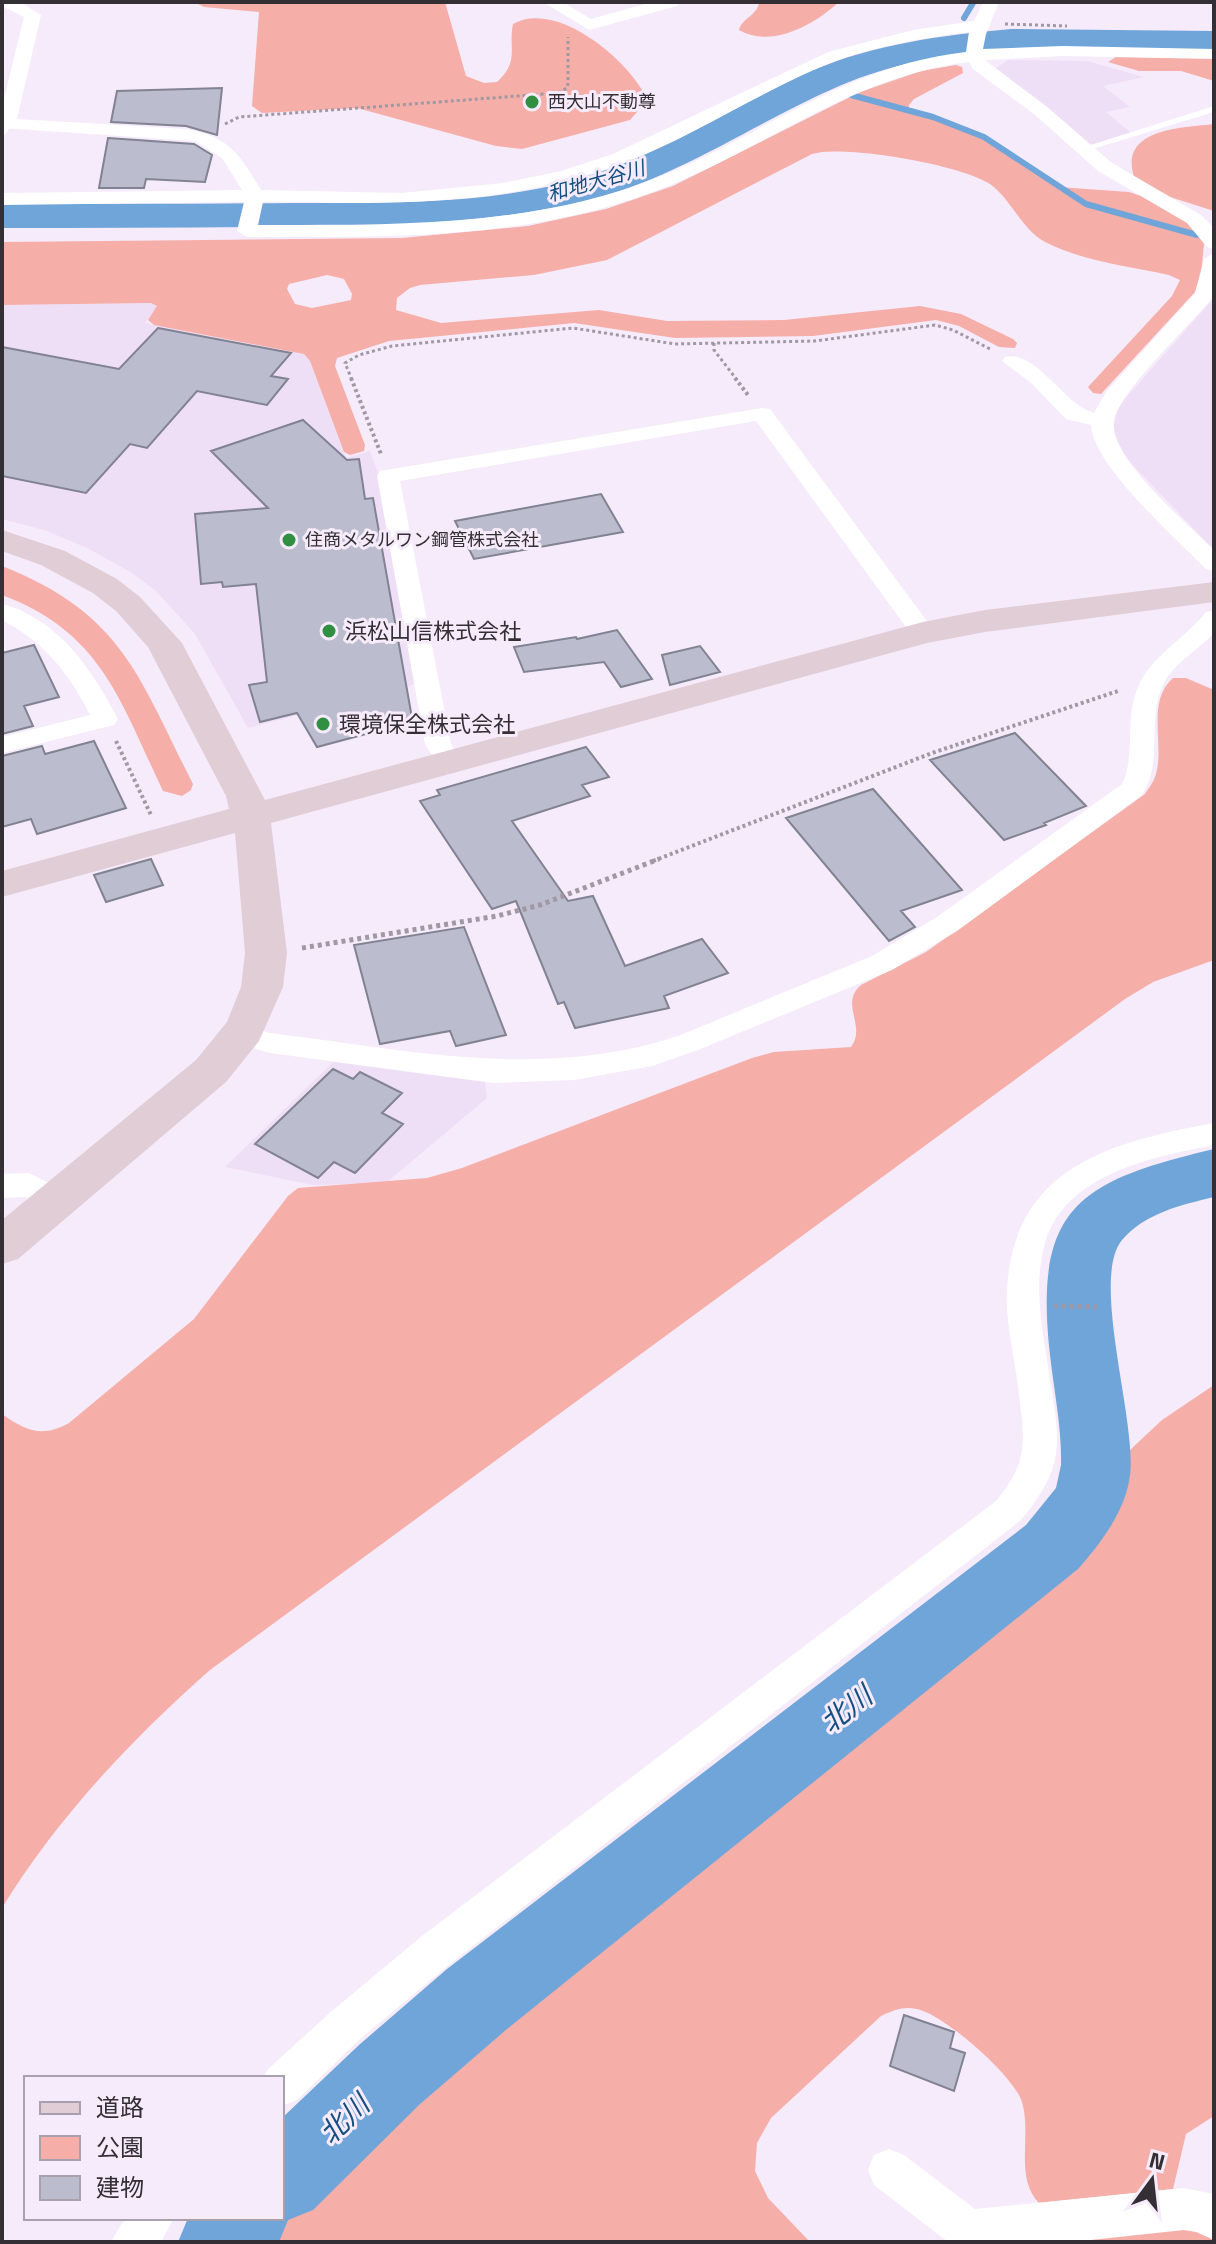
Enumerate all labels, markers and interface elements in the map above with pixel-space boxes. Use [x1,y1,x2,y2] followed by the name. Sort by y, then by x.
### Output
[548,88,656,115] place label: 西大山不動尊
[523,93,541,111] marker: 西大山不動尊
[544,151,650,209] water label: 和地大谷川
[305,526,539,553] place label: 住商メタルワン鋼管株式会社
[280,531,298,549] marker: 住商メタルワン鋼管株式会社
[345,614,521,648] place label: 浜松山信株式会社
[320,622,338,640] marker: 浜松山信株式会社
[339,707,515,741] place label: 環境保全株式会社
[314,715,332,733] marker: 環境保全株式会社
[810,1673,883,1743] water label: 北川
[24,2076,284,2220] legend
[309,2082,381,2154] water label: 北川
[96,2089,144,2125] text: 道路
[96,2129,144,2165] text: 公園
[1112,2140,1192,2220] north arrow
[1145,2142,1169,2179] text: N
[96,2169,144,2205] text: 建物

